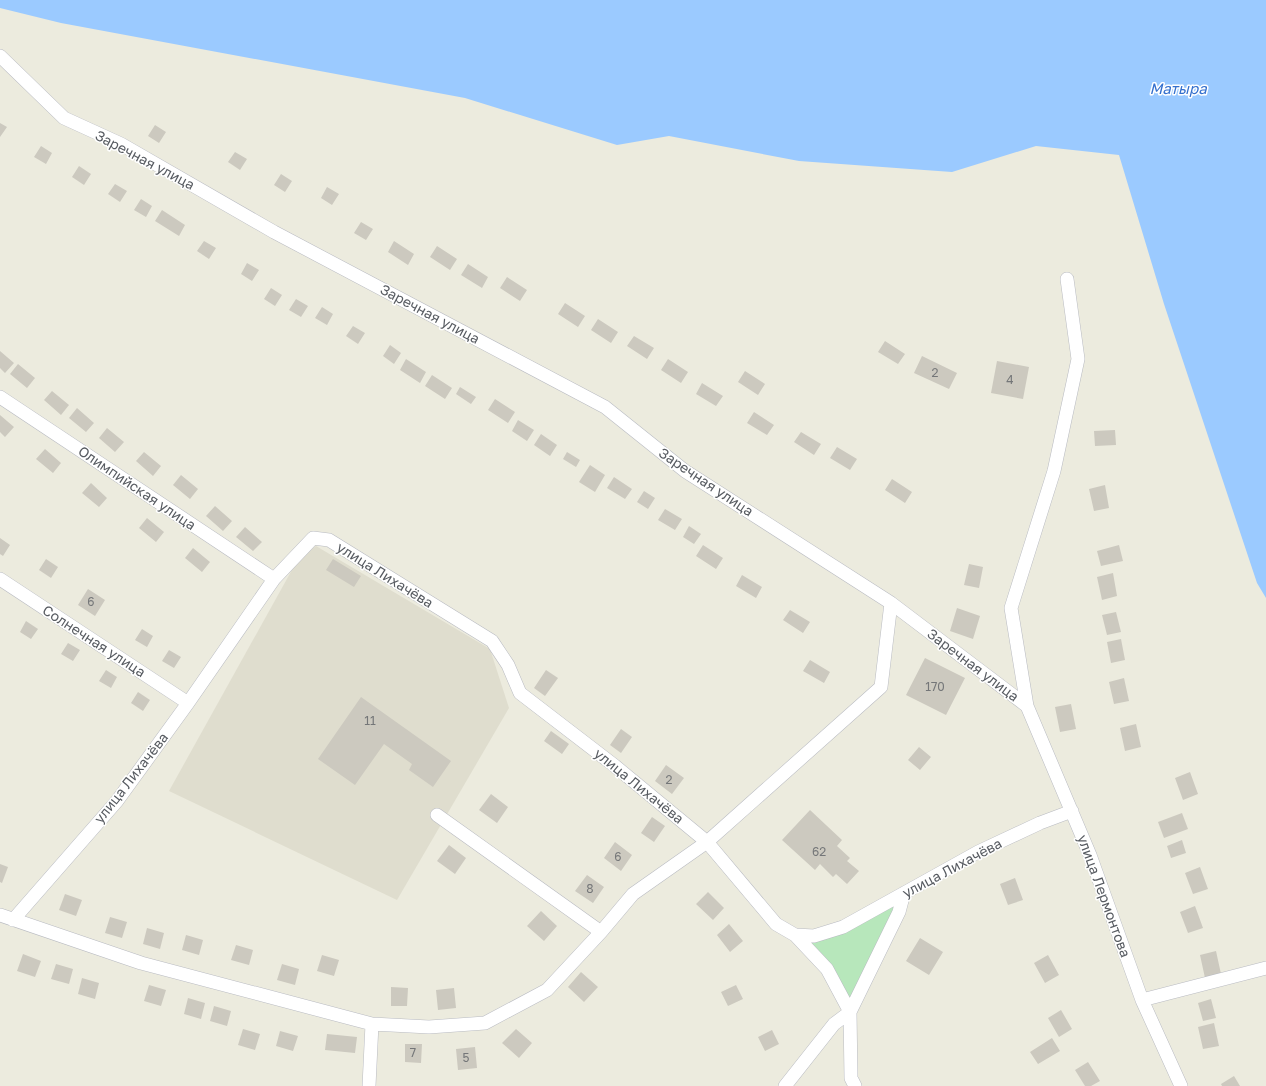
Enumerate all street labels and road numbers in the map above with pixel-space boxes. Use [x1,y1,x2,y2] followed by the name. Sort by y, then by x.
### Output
[93,126,198,193] street label: Заречная улица
[378,280,483,347] street label: Заречная улица
[75,442,199,533] street label: Олимпийская улица
[656,444,757,519] street label: Заречная улица
[334,538,437,611] street label: улица Лихачёва
[40,601,149,680] street label: Солнечная улица
[924,625,1022,705] street label: Заречная улица
[90,729,171,826] street label: улица Лихачёва
[591,744,688,827] street label: улица Лихачёва
[1074,832,1135,959] street label: улица Лермонтова
[899,834,1004,901] street label: улица Лихачёва

